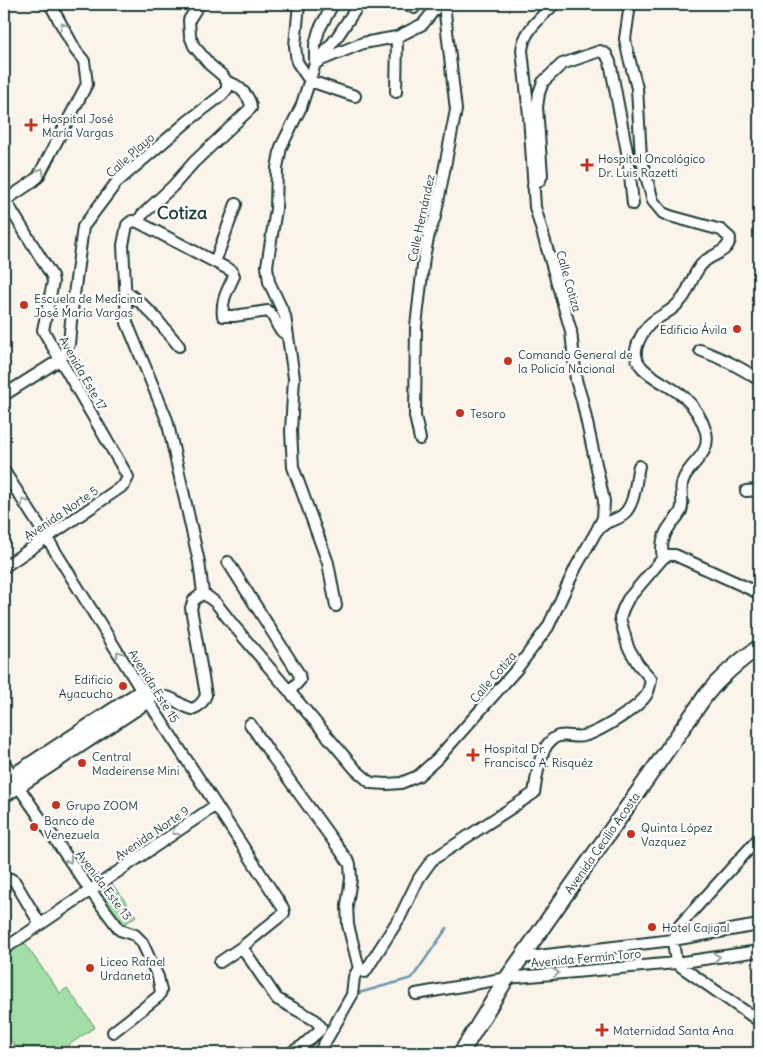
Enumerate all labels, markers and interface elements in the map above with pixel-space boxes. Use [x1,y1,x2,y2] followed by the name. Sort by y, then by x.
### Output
[59,22,69,31] one-way arrow
[42,111,114,140] place label: Hospital José María Vargas
[24,118,38,132] marker: Hospital José María Vargas
[103,129,157,181] street label: Calle Playo
[598,151,706,180] place label: Hospital Oncológico Dr. Luis Razetti
[580,158,594,172] marker: Hospital Oncológico Dr. Luis Razetti
[35,167,45,176] one-way arrow
[404,173,438,263] street label: Calle Hernández
[157,201,207,224] district label: Cotiza
[553,249,585,313] street label: Calle Cotiza
[34,291,143,320] place label: Escuela de Medicina José María Vargas
[18,299,30,311] marker: Escuela de Medicina José María Vargas
[660,322,727,337] place label: Edificio Ávila
[731,323,743,335] marker: Edificio Ávila
[56,333,110,413] street label: Avenida Este 17
[518,347,633,376] place label: Comando General de la Policía Nacional
[502,355,514,367] marker: Comando General de la Policía Nacional
[470,406,506,421] place label: Tesoro
[454,407,466,419] marker: Tesoro
[21,483,101,543] street label: Avenida Norte 5
[20,498,30,507] one-way arrow
[125,647,183,726] street label: Avenida Este 15
[467,648,519,706] street label: Calle Cotiza
[116,651,126,660] one-way arrow
[59,672,113,701] place label: Edificio Ayacucho
[117,680,129,692] marker: Edificio Ayacucho
[484,741,594,770] place label: Hospital Dr. Francisco A. Risquéz
[466,748,480,762] marker: Hospital Dr. Francisco A. Risquéz
[92,749,179,778] place label: Central Madeirense Mini
[76,757,88,769] marker: Central Madeirense Mini
[561,789,643,897] street label: Avenida Cecilio Acosta
[66,798,138,813] place label: Grupo ZOOM
[50,799,62,811] marker: Grupo ZOOM
[112,803,192,863] street label: Avenida Norte 9
[44,813,100,842] place label: Banco de Venezuela
[641,820,713,849] place label: Quinta López Vazquez
[28,821,40,833] marker: Banco de Venezuela
[171,826,181,835] one-way arrow
[625,828,637,840] marker: Quinta López Vazquez
[73,847,135,923] street label: Avenida Este 13
[63,855,72,864] one-way arrow
[662,920,729,935] place label: Hotel Cajigal
[646,921,658,933] marker: Hotel Cajigal
[530,946,642,970] street label: Avenida Fermín Toro
[714,952,722,963] one-way arrow
[100,954,165,983] place label: Liceo Rafael Urdaneta
[84,962,96,974] marker: Liceo Rafael Urdaneta
[552,968,560,979] one-way arrow
[595,1023,609,1037] marker: Maternidad Santa Ana
[613,1023,734,1038] place label: Maternidad Santa Ana

